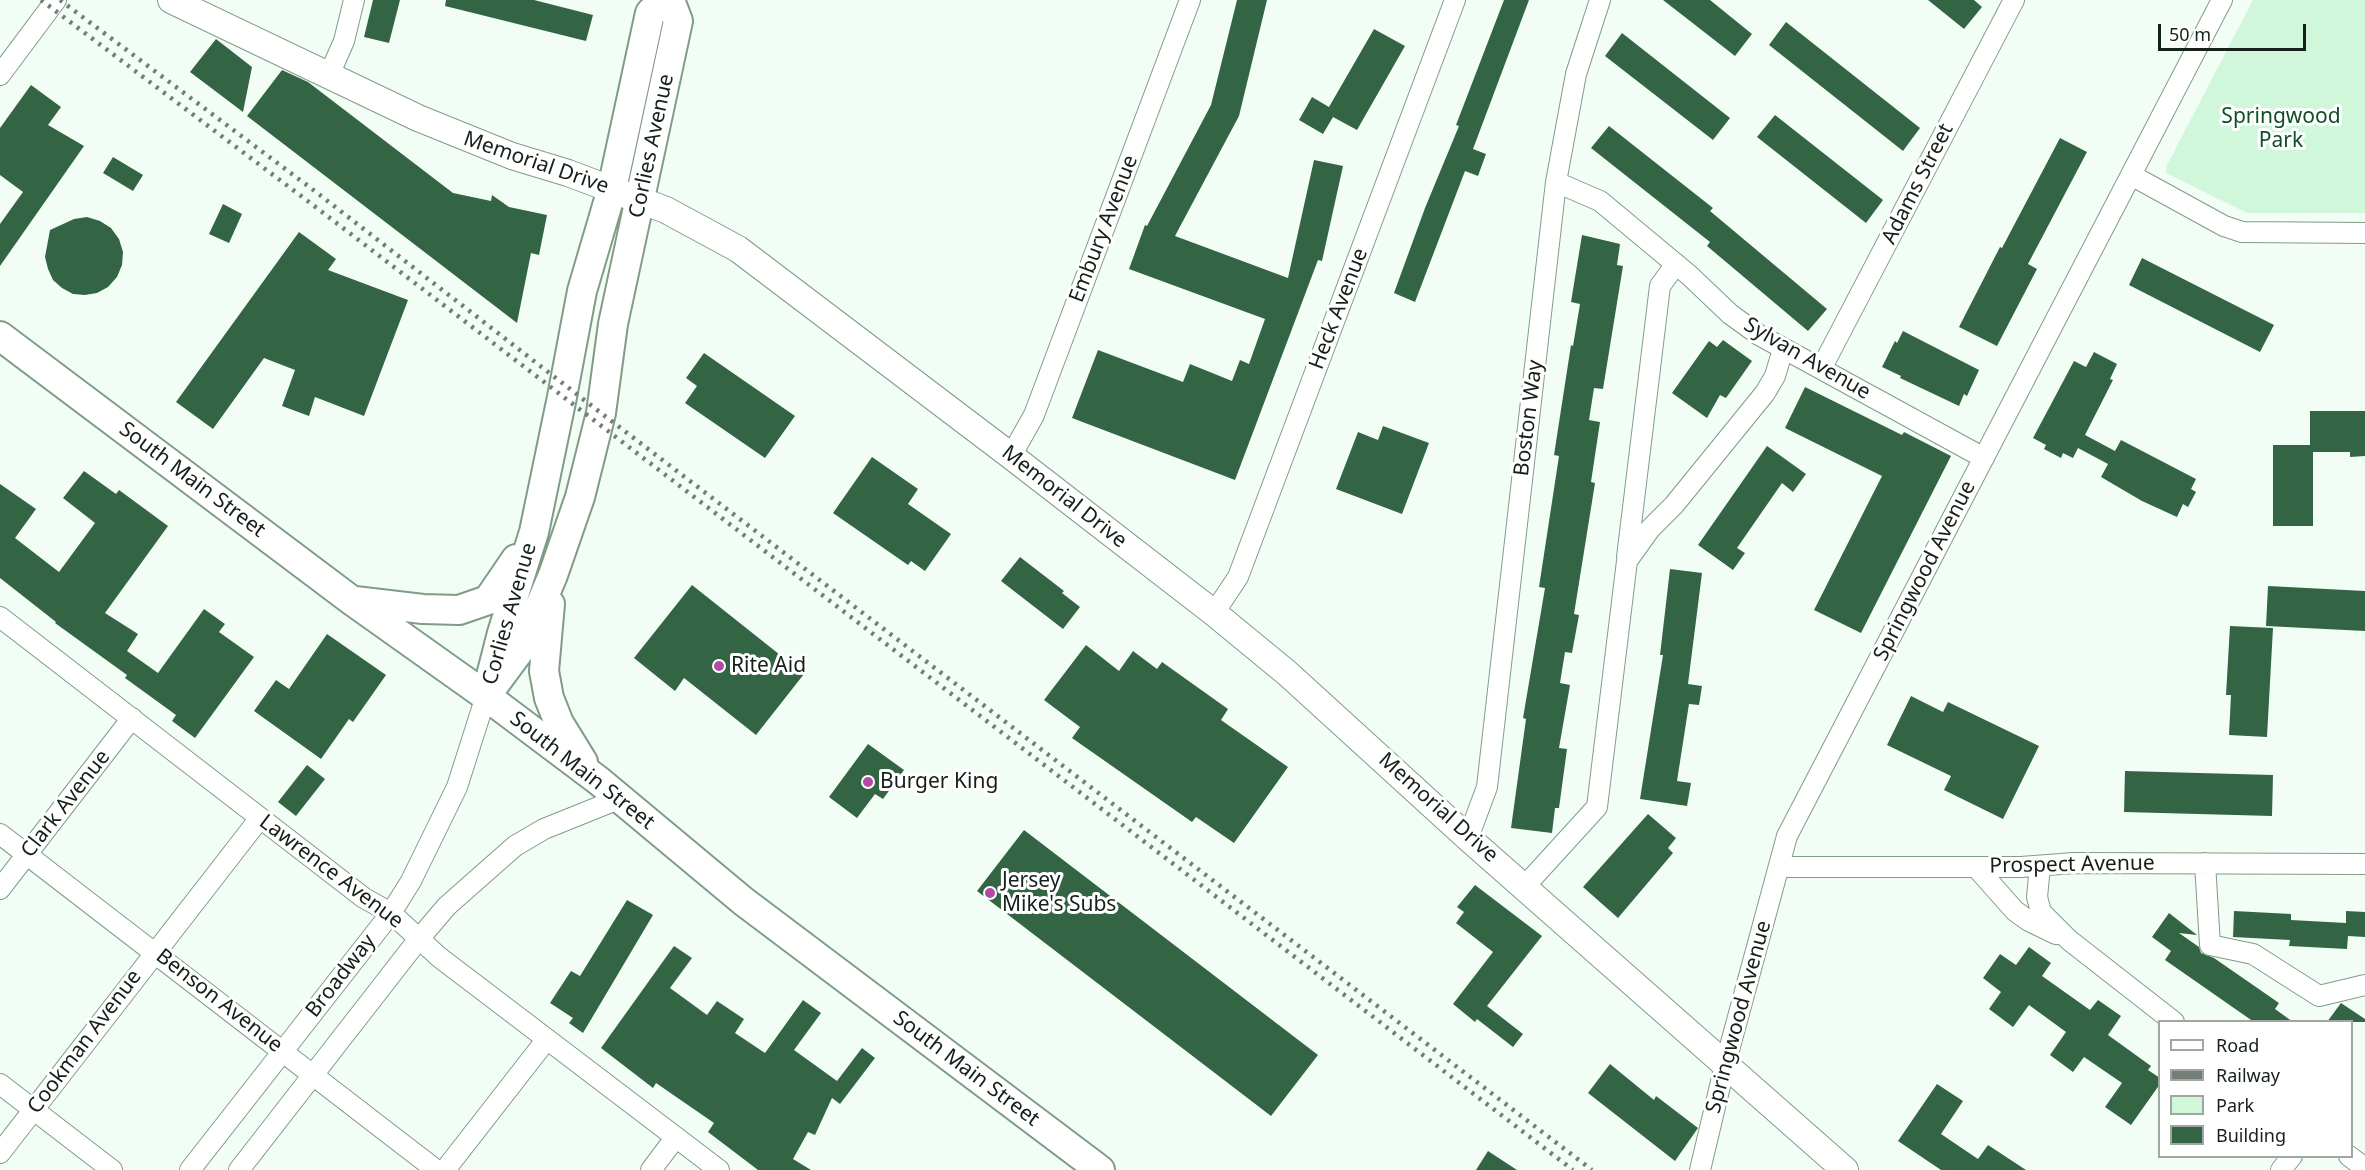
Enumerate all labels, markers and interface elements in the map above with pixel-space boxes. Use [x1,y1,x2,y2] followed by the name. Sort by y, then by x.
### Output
[2161,12,2310,50] scale bar
[2169,22,2211,46] text: 50 m
[624,72,680,220] street label: Corlies Avenue
[2221,104,2341,154] park label: Springwood Park
[1877,120,1959,248] street label: Adams Street
[460,126,612,200] street label: Memorial Drive
[1064,152,1144,306] street label: Embury Avenue
[1304,245,1374,373] street label: Heck Avenue
[1739,313,1875,405] street label: Sylvan Avenue
[1509,359,1549,477] street label: Boston Way
[114,417,270,543] street label: South Main Street
[996,440,1132,554] street label: Memorial Drive
[1869,477,1981,665] street label: Springwood Avenue
[478,540,542,688] street label: Corlies Avenue
[731,653,806,679] place label: Rite Aid
[712,659,726,673] marker: Rite Aid
[505,707,659,835] street label: South Main Street
[16,745,116,863] street label: Clark Avenue
[1373,748,1503,868] street label: Memorial Drive
[880,769,998,795] place label: Burger King
[861,775,875,789] marker: Burger King
[254,810,408,934] street label: Lawrence Avenue
[1989,851,2155,879] street label: Prospect Avenue
[1002,868,1116,918] place label: Jersey Mike's Subs
[983,886,997,900] marker: Jersey Mike's Subs
[1701,918,1777,1116] street label: Springwood Avenue
[301,930,381,1022] street label: Broadway
[151,944,287,1058] street label: Benson Avenue
[23,965,147,1119] street label: Cookman Avenue
[888,1006,1044,1132] street label: South Main Street
[2158,1020,2353,1158] legend
[2216,1033,2259,1057] text: Road
[2216,1063,2280,1087] text: Railway
[2216,1093,2254,1117] text: Park
[2216,1123,2286,1147] text: Building

